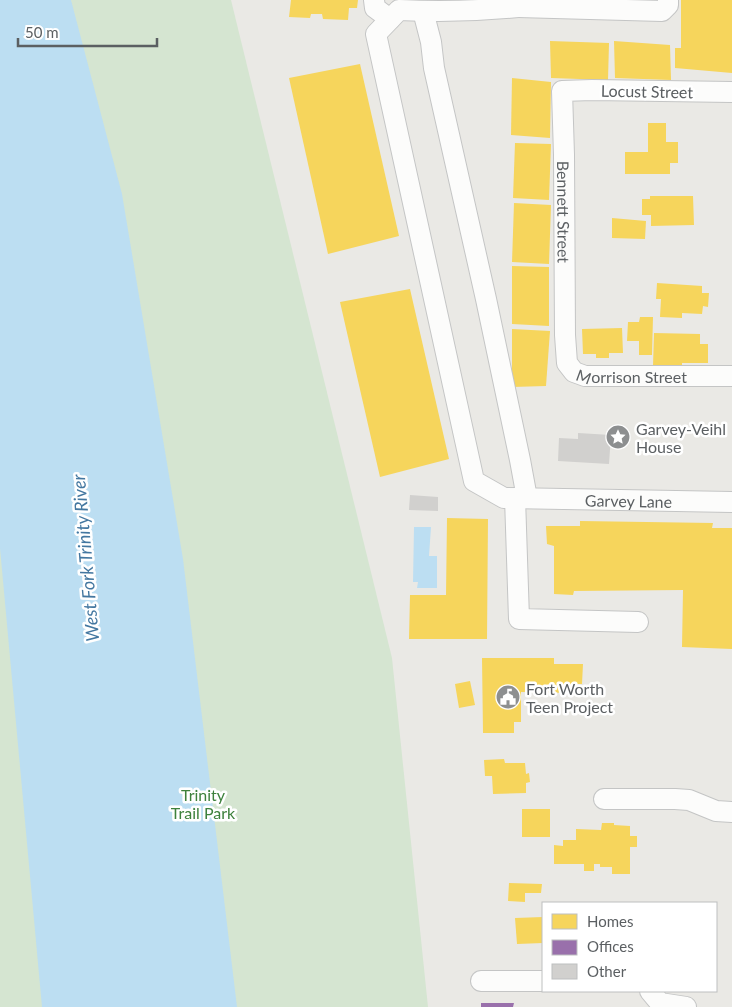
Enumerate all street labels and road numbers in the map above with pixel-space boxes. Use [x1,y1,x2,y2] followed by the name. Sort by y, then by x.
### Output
[601,81,693,101] street label: Locust Street
[555,161,574,263] street label: Bennett Street
[574,364,687,387] street label: Morrison Street
[585,490,672,510] street label: Garvey Lane

